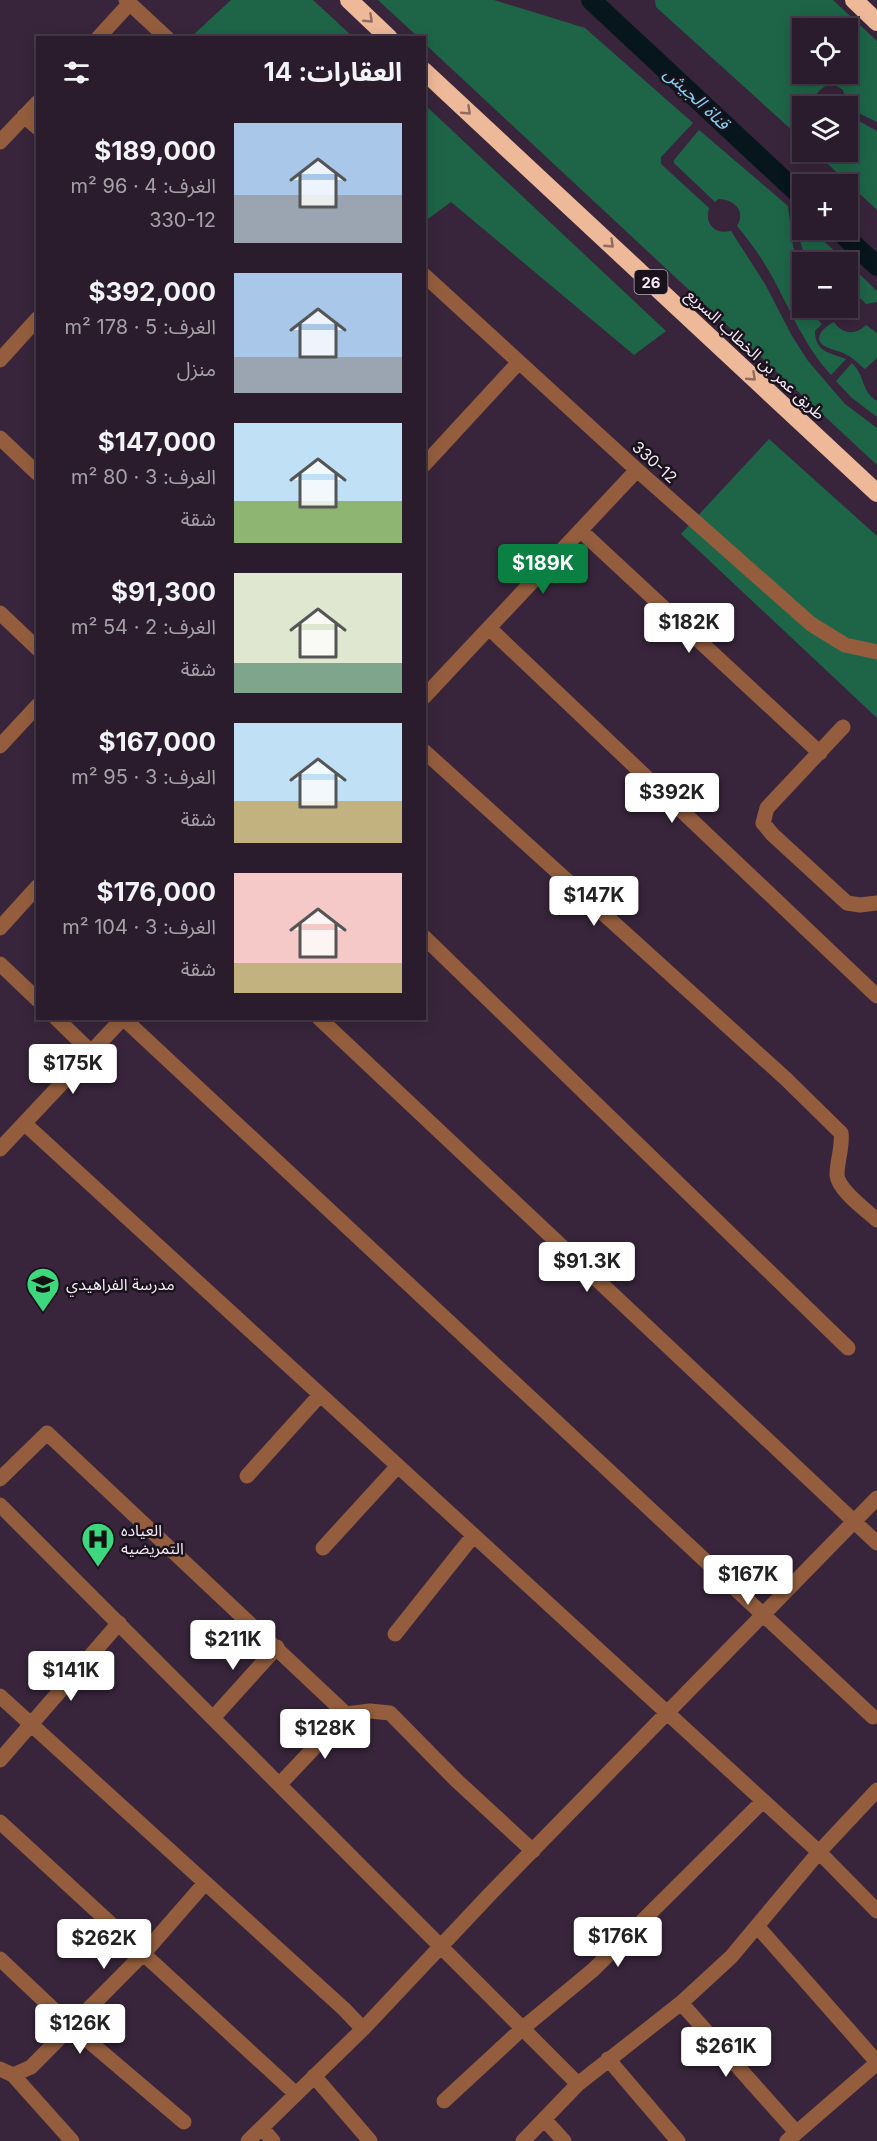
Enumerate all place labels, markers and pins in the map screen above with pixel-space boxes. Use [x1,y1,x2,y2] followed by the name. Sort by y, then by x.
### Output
[501,544,585,595] pin: $189K
[647,603,731,654] pin: $182K
[630,773,714,824] pin: $392K
[552,876,636,927] pin: $147K
[31,1044,115,1095] pin: $175K
[538,1242,636,1293] pin: $91.3K
[25,1266,61,1313] school or university icon: مدرسة الفراهيدي
[66,1274,175,1297] place label: مدرسة الفراهيدي
[121,1520,184,1558] place label: العياده التمريضيه
[80,1521,116,1568] hospital icon: العياده التمريضيه
[706,1555,790,1606] pin: $167K
[191,1620,275,1671] pin: $211K
[29,1651,113,1702] pin: $141K
[283,1709,367,1760] pin: $128K
[576,1917,660,1968] pin: $176K
[62,1919,146,1970] pin: $262K
[38,2004,122,2055] pin: $126K
[684,2027,768,2078] pin: $261K

